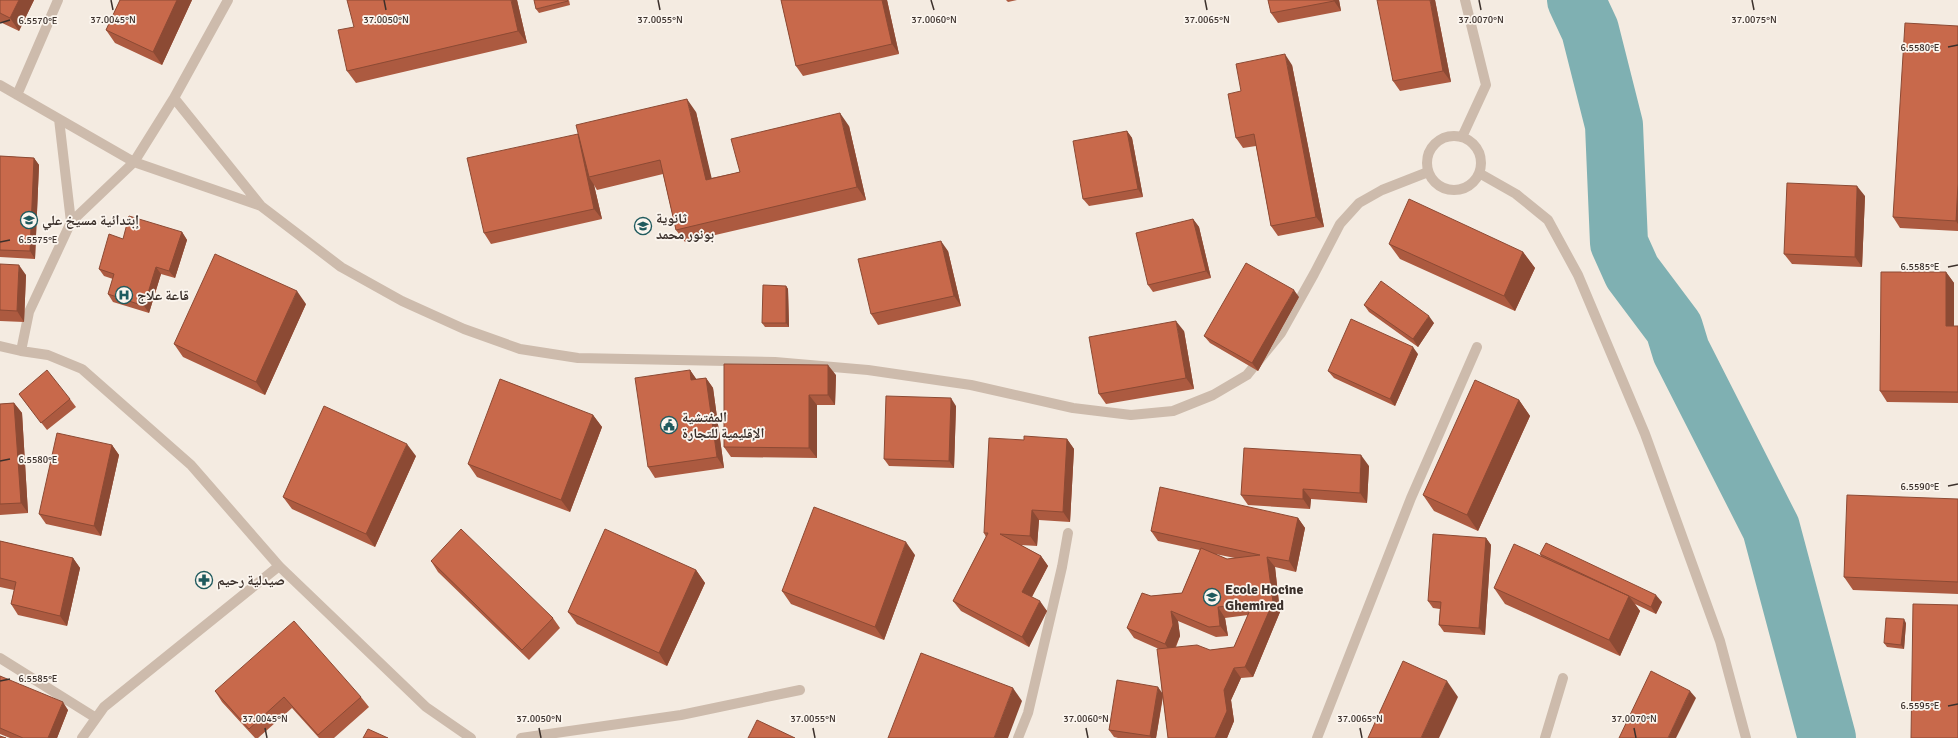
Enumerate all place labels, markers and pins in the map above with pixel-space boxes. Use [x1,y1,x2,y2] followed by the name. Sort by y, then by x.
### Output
[19,210,39,230] school or university icon: إبتدائية مسيخ علي
[656,210,714,243] place label: ثانوية بونور محمد
[42,212,139,231] place label: إبتدائية مسيخ علي
[633,216,653,236] school or university icon: ثانوية بونور محمد
[114,285,134,305] hospital icon: قاعة علاج
[137,287,189,304] place label: قاعة علاج
[682,409,764,442] place label: المفتشية الإقليمية للتجارة
[659,415,679,435] public building icon: المفتشية الإقليمية للتجارة
[194,570,214,590] pharmacy icon: صيدلية رحيم
[217,572,285,590] place label: صيدلية رحيم
[1225,581,1304,614] place label: Ecole Hocine Ghemired
[1202,587,1222,607] school or university icon: Ecole Hocine Ghemired

